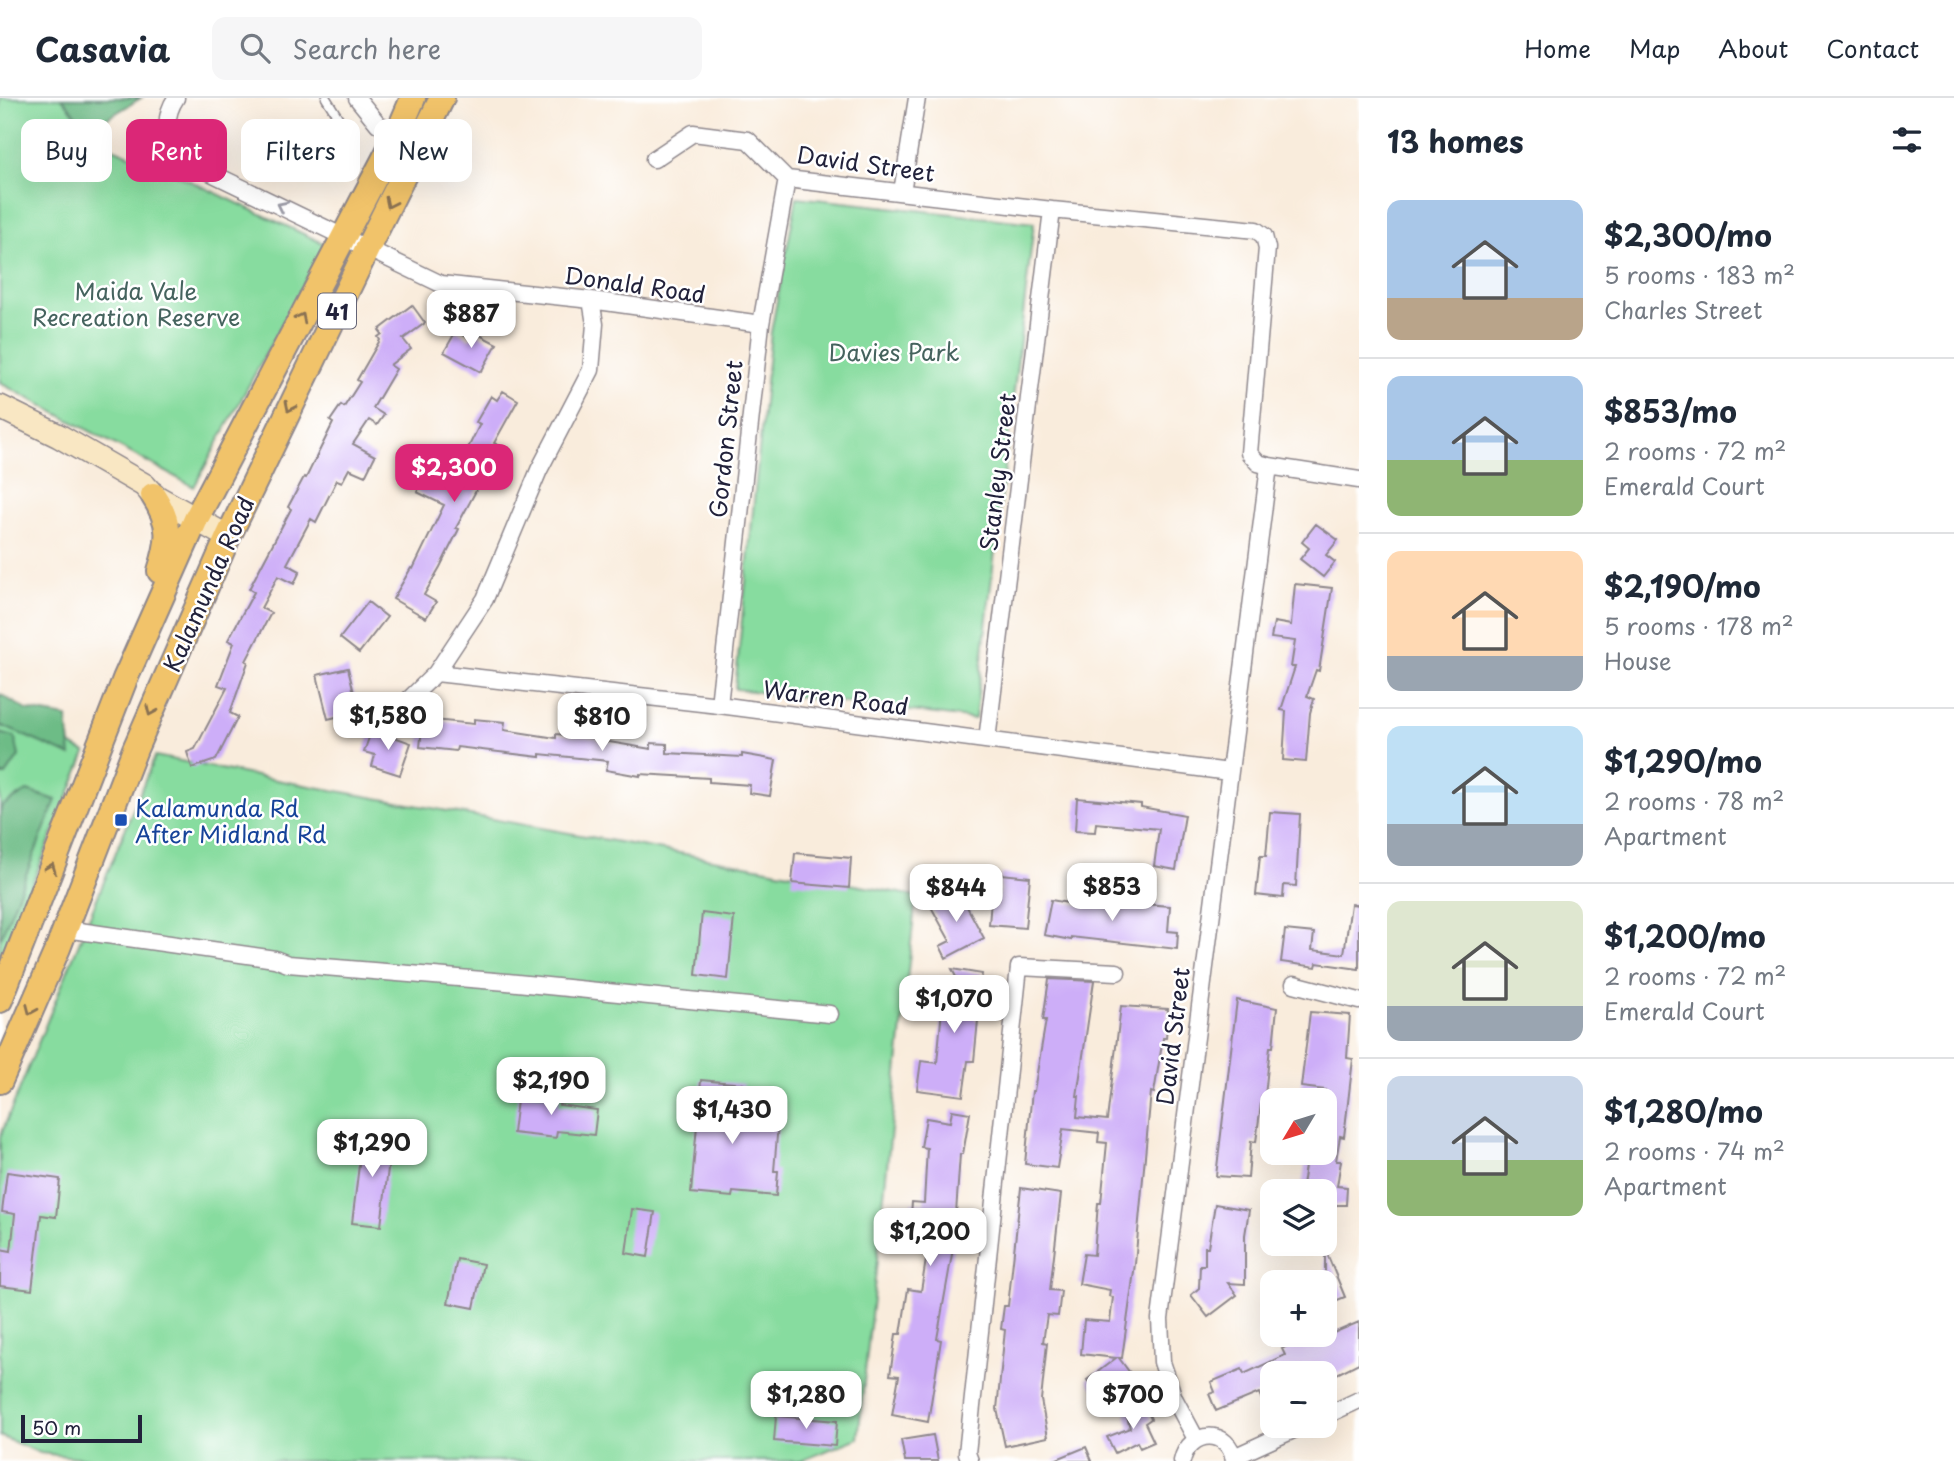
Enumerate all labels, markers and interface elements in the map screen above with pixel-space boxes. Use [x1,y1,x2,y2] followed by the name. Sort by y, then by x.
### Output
[212,17,702,80] search box
[35,23,170,73] text: Casavia
[236,29,274,67] icon: search
[292,29,441,68] text: Search here
[1524,30,1591,66] text: Home
[1629,30,1680,66] text: Map
[1718,30,1788,66] text: About
[1826,30,1919,66] text: Contact
[1387,118,1524,163] text: 13 homes
[21,119,112,182] chip: Buy
[126,119,227,182] chip: Rent
[241,119,360,182] chip: Filters
[374,119,472,182] chip: New
[1888,121,1926,159] icon: filters
[795,136,937,190] street label: David Street
[384,196,398,208] one-way arrow
[277,201,289,215] one-way arrow
[1604,212,1772,257] text: $2,300/mo
[1443,228,1527,312] icon: home
[562,257,708,311] street label: Donald Road
[1604,257,1795,292] text: 5 rooms · 183 m²
[32,273,240,334] park label: Maida Vale Recreation Reserve
[430,290,512,350] pin: $887
[1604,292,1762,327] text: Charles Street
[318,294,356,328] road number: 41
[443,295,499,330] text: $887
[293,313,306,325] one-way arrow
[828,334,960,369] park label: Davies Park
[699,358,751,520] street label: Gordon Street
[1604,388,1737,433] text: $853/mo
[970,391,1024,553] street label: Stanley Street
[285,400,299,413] one-way arrow
[1443,404,1527,488] icon: home
[1604,433,1786,468] text: 2 rooms · 72 m²
[397,444,511,504] pin: $2,300
[411,449,497,484] text: $2,300
[1604,468,1765,503] text: Emerald Court
[154,490,262,678] street label: Kalamunda Road
[1604,563,1761,608] text: $2,190/mo
[1443,579,1527,663] icon: home
[1604,608,1794,643] text: 5 rooms · 178 m²
[1604,643,1671,678] text: House
[761,671,911,723] street label: Warren Road
[331,692,445,752] pin: $1,580
[561,694,643,753] pin: $810
[349,697,427,732] text: $1,580
[574,698,630,733] text: $810
[145,704,159,716] one-way arrow
[1604,738,1762,783] text: $1,290/mo
[1443,754,1527,838] icon: home
[1604,783,1784,818] text: 2 rooms · 78 m²
[135,790,326,851] place label: Kalamunda Rd After Midland Rd
[113,812,129,828] marker: Kalamunda Rd After Midland Rd
[1604,818,1727,853] text: Apartment
[43,862,57,874] one-way arrow
[915,864,997,924] pin: $844
[1071,864,1153,923] pin: $853
[1083,868,1141,903] text: $853
[926,869,986,904] text: $844
[1604,913,1766,958] text: $1,200/mo
[1443,929,1527,1013] icon: home
[1604,958,1786,993] text: 2 rooms · 72 m²
[1146,965,1198,1107] street label: David Street
[897,976,1011,1035] pin: $1,070
[915,980,993,1015] text: $1,070
[1604,993,1765,1028] text: Emerald Court
[25,1004,39,1016] one-way arrow
[494,1058,608,1117] pin: $2,190
[513,1062,589,1097] text: $2,190
[675,1086,789,1146] pin: $1,430
[1260,1088,1337,1166] north arrow
[1260,1088,1337,1438] map controls
[1604,1088,1763,1133] text: $1,280/mo
[692,1091,772,1126] text: $1,430
[1443,1104,1527,1188] icon: home
[315,1119,429,1179] pin: $1,290
[333,1124,411,1159] text: $1,290
[1604,1133,1785,1168] text: 2 rooms · 74 m²
[1604,1168,1727,1203] text: Apartment
[1260,1179,1337,1256] button: layers
[873,1208,987,1268] pin: $1,200
[890,1213,970,1248] text: $1,200
[1260,1270,1337,1347] button: +
[1260,1361,1337,1438] button: −
[749,1372,863,1431] pin: $1,280
[1092,1372,1174,1431] pin: $700
[767,1376,845,1411] text: $1,280
[1102,1376,1164,1411] text: $700
[21,1412,142,1444] scale bar
[32,1413,81,1441] text: 50 m

